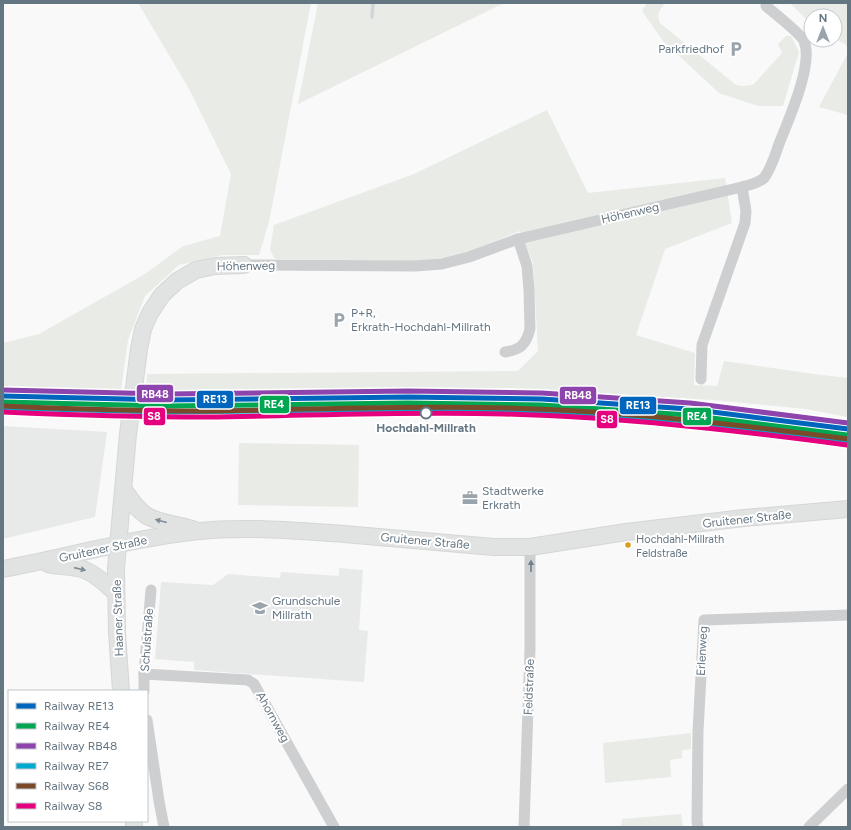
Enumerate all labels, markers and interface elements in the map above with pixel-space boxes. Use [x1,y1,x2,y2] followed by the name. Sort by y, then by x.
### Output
[803,8,843,48] north arrow
[819,12,827,25] text: N
[727,40,745,58] parking icon: Parkfriedhof
[658,42,725,56] place label: Parkfriedhof
[600,200,660,226] street label: Höhenweg
[217,258,275,274] street label: Höhenweg
[351,306,491,334] place label: P+R, Erkrath-Hochdahl-Millrath
[330,311,348,329] parking icon: P+R, Erkrath-Hochdahl-Millrath
[136,384,174,403] line badge: RB48
[559,386,597,405] line badge: RB48
[141,388,169,401] text: RB48
[564,389,592,402] text: RB48
[196,390,234,409] line badge: RE13
[203,393,227,406] text: RE13
[259,395,290,414] line badge: RE4
[619,396,657,415] line badge: RE13
[264,398,284,411] text: RE4
[626,399,650,412] text: RE13
[419,406,433,420] marker: Hochdahl-Millrath
[143,407,166,426] line badge: S8
[682,407,712,426] line badge: RE4
[147,410,161,423] text: S8
[596,410,618,429] line badge: S8
[687,410,707,423] text: RE4
[600,413,614,426] text: S8
[376,421,476,435] place label: Hochdahl-Millrath
[482,484,544,512] place label: Stadtwerke Erkrath
[461,489,479,507] office icon: Stadtwerke Erkrath
[702,507,793,531] street label: Gruitener Straße
[155,517,167,523] one-way arrow
[380,530,471,552] street label: Gruitener Straße
[58,533,149,565] street label: Gruitener Straße
[636,533,724,560] place label: Hochdahl-Millrath Feldstraße
[623,540,633,550] marker: Hochdahl-Millrath Feldstraße
[528,559,534,572] one-way arrow
[73,567,86,573] one-way arrow
[110,579,126,657] street label: Haaner Straße
[272,594,341,622] place label: Grundschule Millrath
[251,599,269,617] school or university icon: Grundschule Millrath
[138,607,156,672] street label: Schulstraße
[694,626,710,676] street label: Erlenweg
[521,658,537,715] street label: Feldstraße
[253,689,293,745] street label: Ahornweg
[8,690,148,822] legend
[44,699,114,713] text: Railway RE13
[44,719,110,733] text: Railway RE4
[44,739,117,753] text: Railway RB48
[44,759,109,773] text: Railway RE7
[44,779,109,793] text: Railway S68
[44,799,102,813] text: Railway S8

